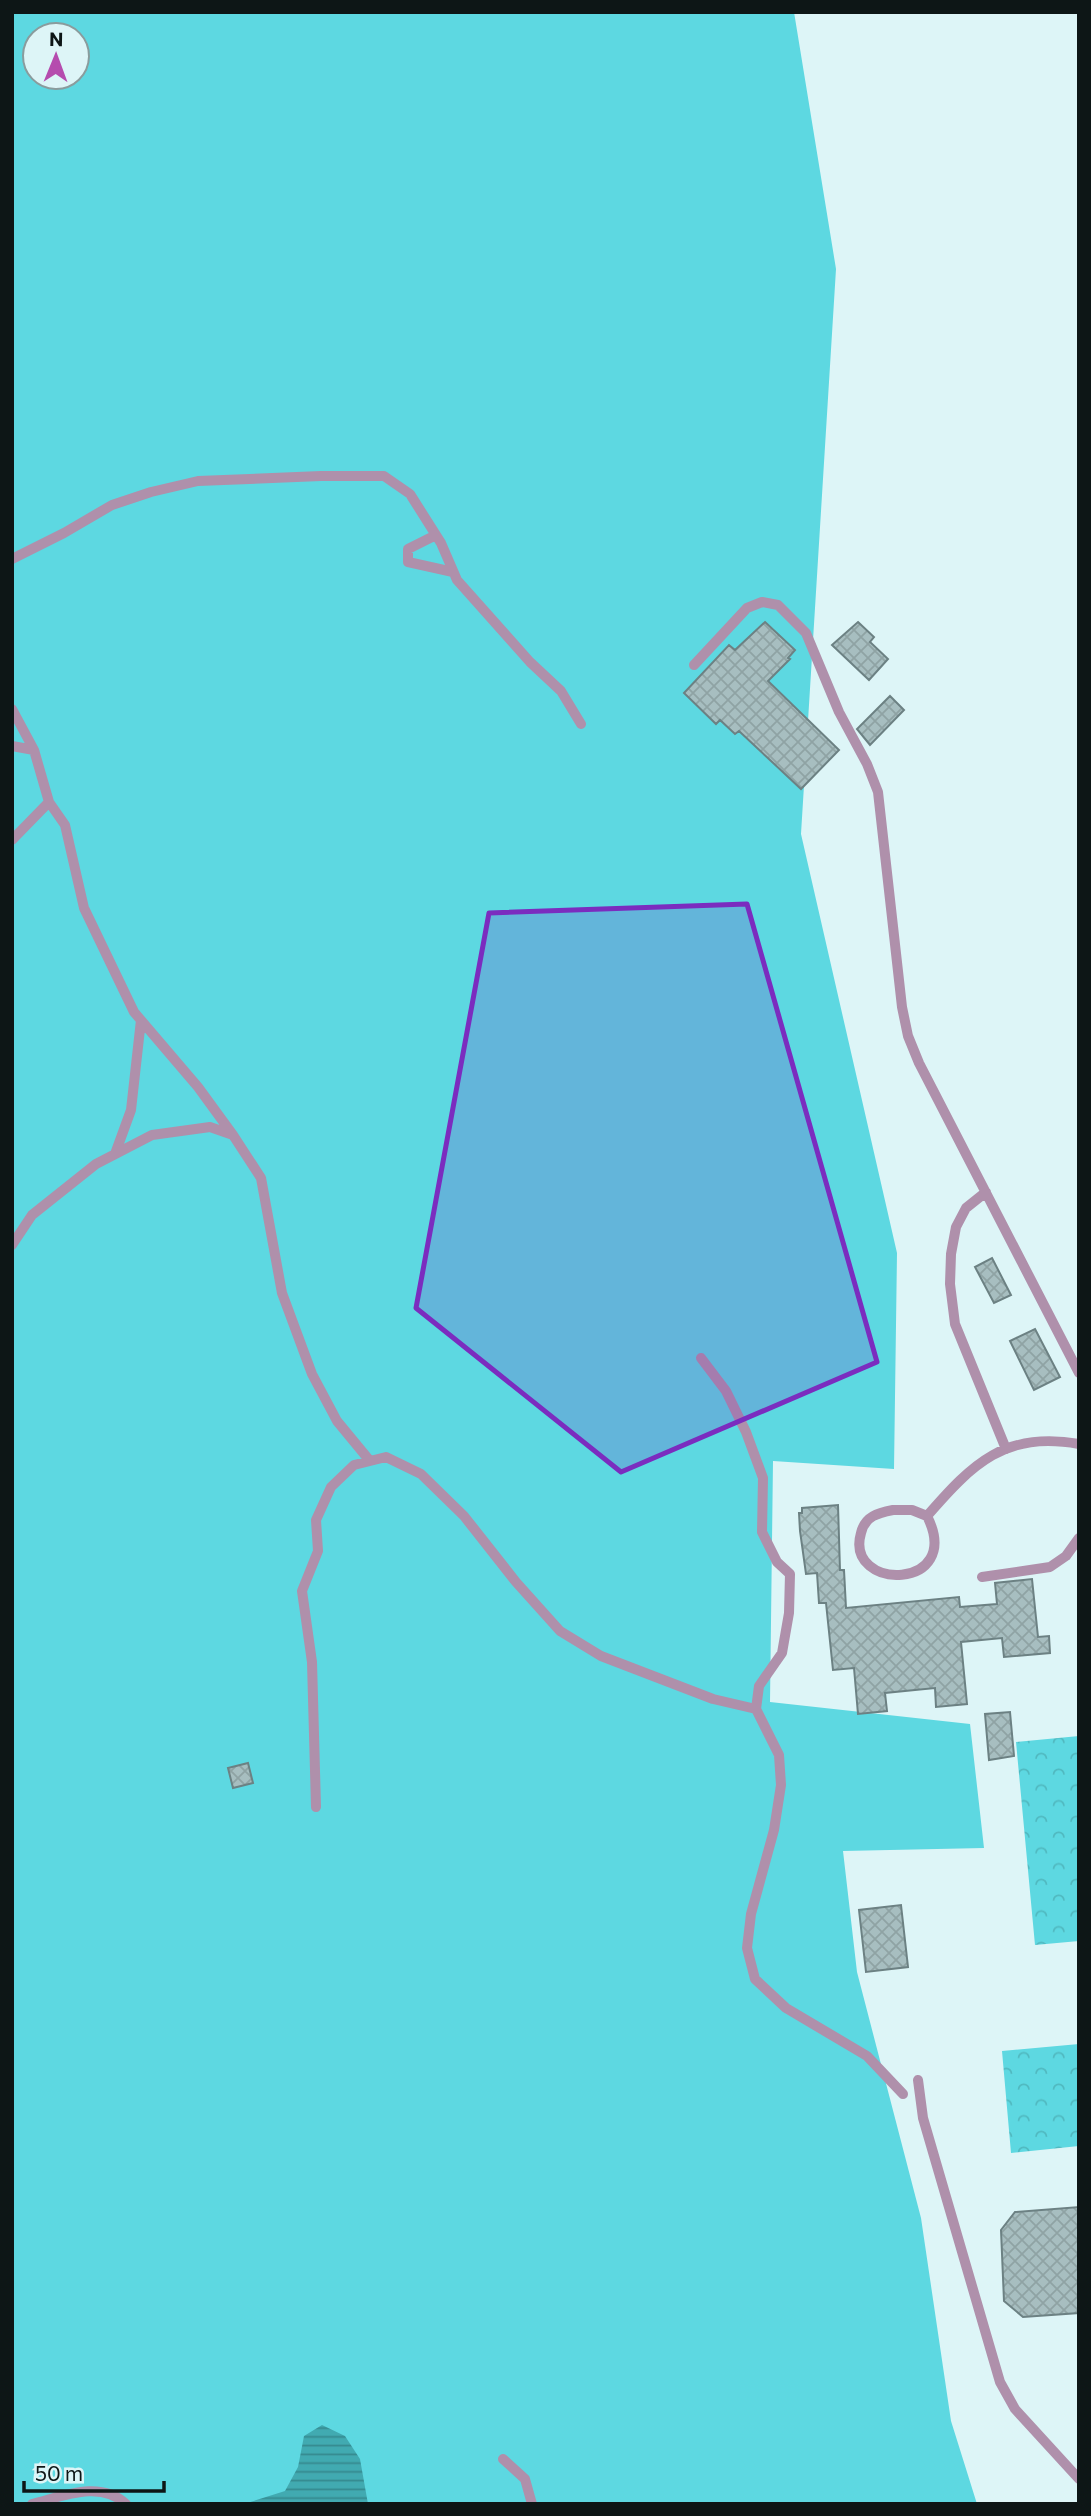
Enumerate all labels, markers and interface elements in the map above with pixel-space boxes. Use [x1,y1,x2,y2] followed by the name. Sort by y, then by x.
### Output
[21,21,91,91] north arrow
[49,27,64,50] text: N
[24,2450,164,2494] scale bar
[35,2460,83,2485] text: 50 m

